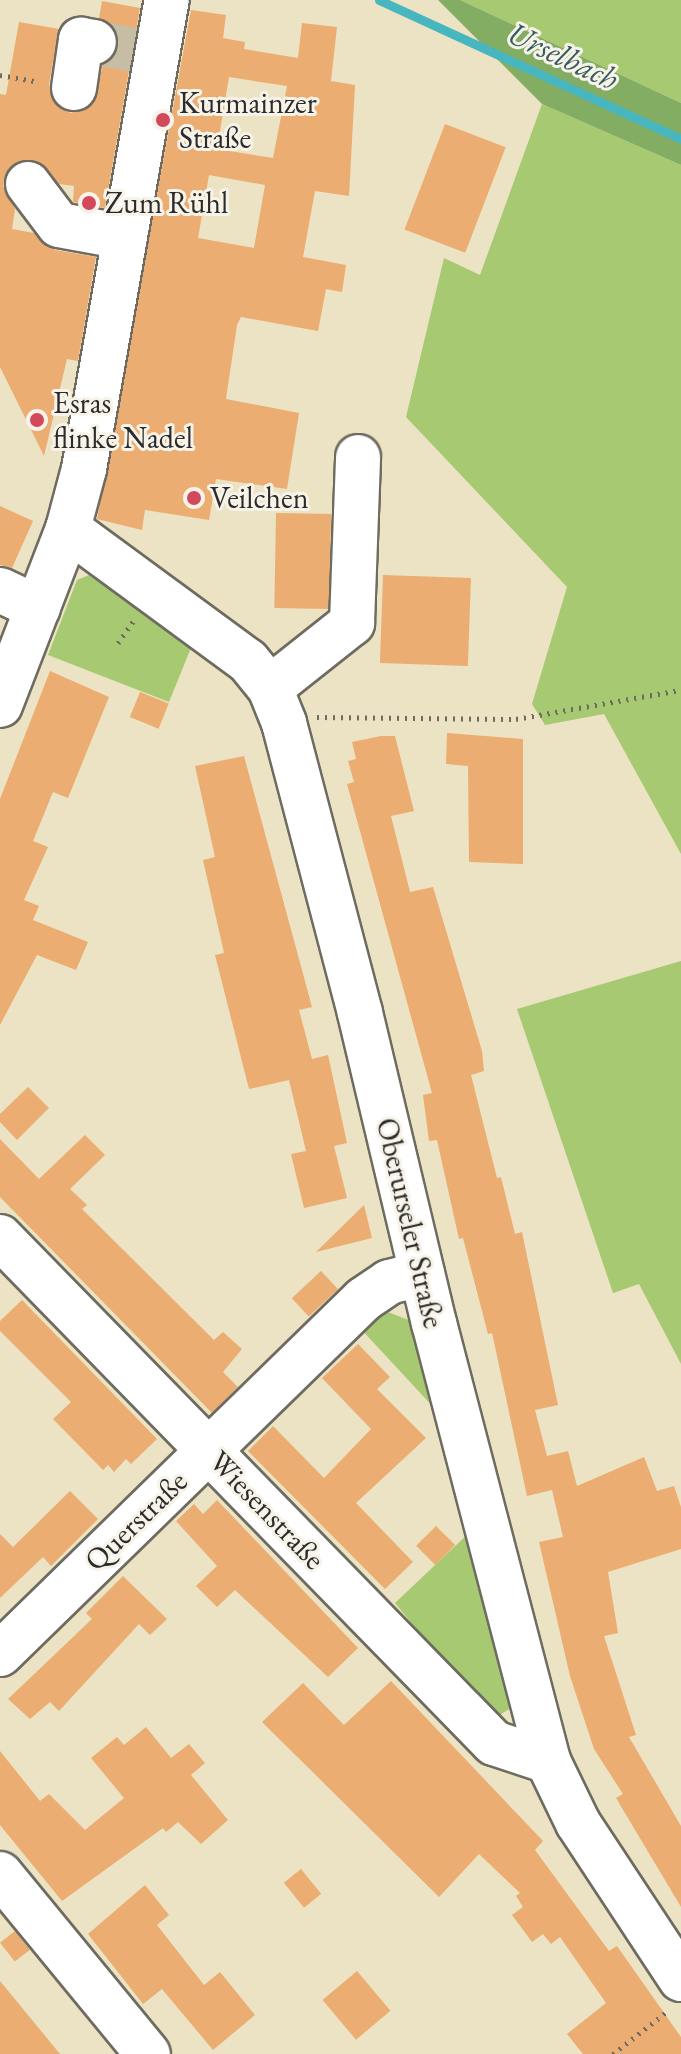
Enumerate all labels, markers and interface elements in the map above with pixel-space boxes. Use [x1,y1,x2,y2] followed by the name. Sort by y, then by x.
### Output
[502,14,624,98] water label: Urselbach
[179,85,317,156] place label: Kurmainzer Straße
[154,111,172,129] marker: Kurmainzer Straße
[105,185,228,221] place label: Zum Rühl
[80,194,98,212] marker: Zum Rühl
[53,385,193,456] place label: Esras flinke Nadel
[28,411,46,429] marker: Esras flinke Nadel
[210,480,309,516] place label: Veilchen
[185,489,203,507] marker: Veilchen
[368,1115,452,1331] street label: Oberurseler Straße
[202,1443,332,1577] street label: Wiesenstraße
[77,1463,195,1579] street label: Querstraße

